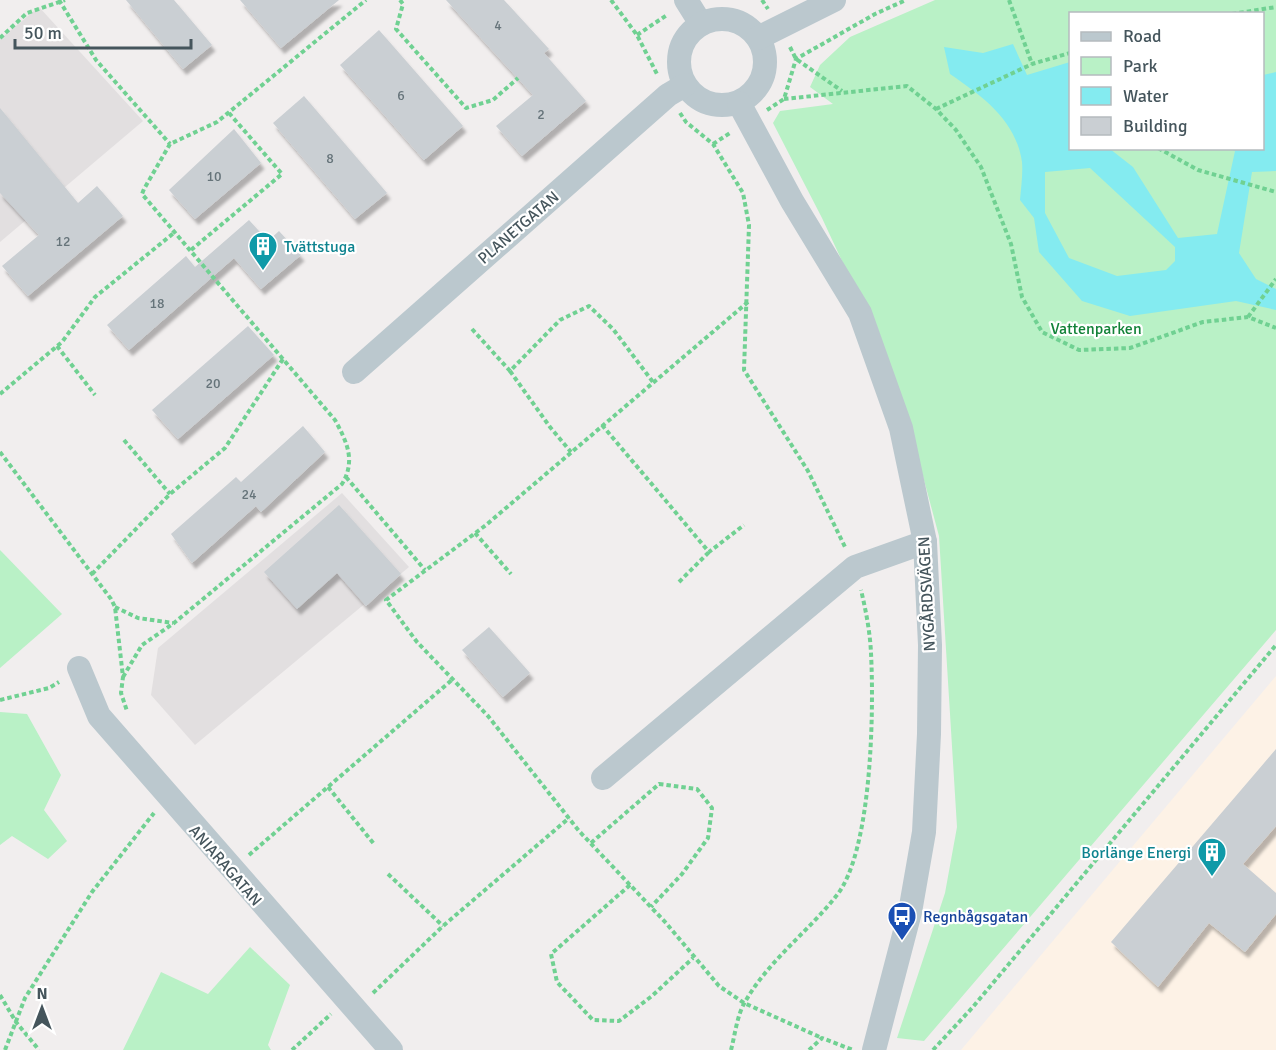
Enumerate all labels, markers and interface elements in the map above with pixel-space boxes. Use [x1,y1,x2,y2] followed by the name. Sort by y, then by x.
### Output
[15,12,190,50] scale bar
[1069,12,1264,150] legend
[494,17,502,34] house number: 4
[24,22,62,44] text: 50 m
[1123,25,1162,47] text: Road
[1123,55,1158,77] text: Park
[1123,85,1169,107] text: Water
[397,87,405,104] house number: 6
[537,106,545,123] house number: 2
[1123,115,1187,137] text: Building
[326,150,334,167] house number: 8
[206,168,222,185] house number: 10
[474,187,563,268] street label: PLANETGATAN
[247,230,279,272] building icon: Tvättstuga
[55,233,71,250] house number: 12
[284,237,355,257] place label: Tvättstuga
[149,295,165,312] house number: 18
[1050,319,1142,339] park label: Vattenparken
[205,375,221,392] house number: 20
[241,486,257,503] house number: 24
[914,536,940,652] street label: NYGÅRDSVÄGEN
[185,821,266,910] street label: ANIARAGATAN
[1196,836,1228,878] building icon: Borlänge Energi
[1081,843,1191,863] place label: Borlänge Energi
[886,900,918,942] bus stop icon: Regnbågsgatan
[923,907,1028,927] place label: Regnbågsgatan
[12,978,72,1038] north arrow
[36,984,48,1004] text: N

